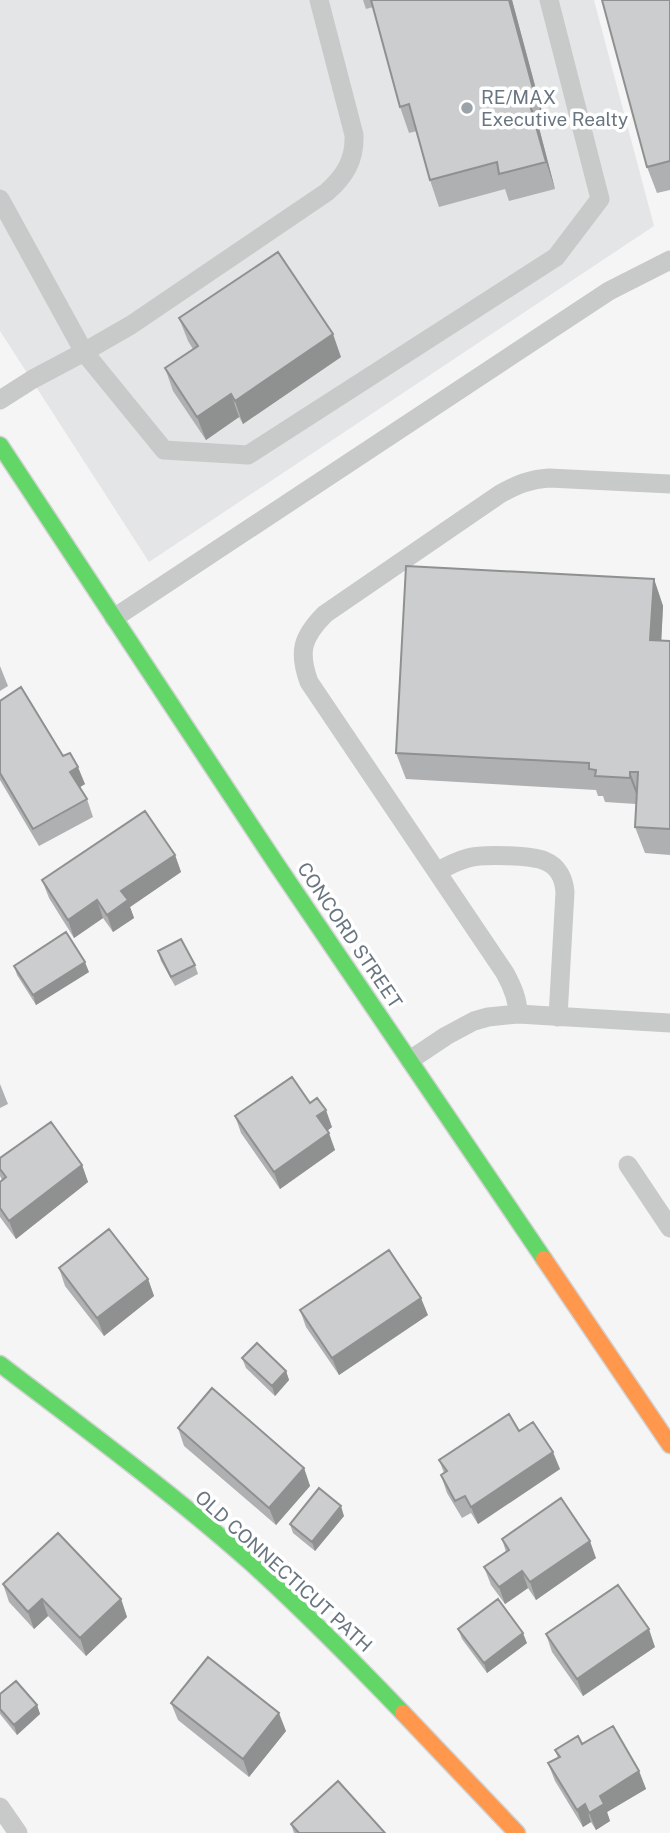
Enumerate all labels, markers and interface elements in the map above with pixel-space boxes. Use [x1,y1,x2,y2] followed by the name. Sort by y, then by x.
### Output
[481,86,628,130] place label: RE/MAX Executive Realty
[459,100,475,116] marker: RE/MAX Executive Realty
[293,858,407,1012] street label: CONCORD STREET
[191,1486,377,1656] street label: OLD CONNECTICUT PATH

